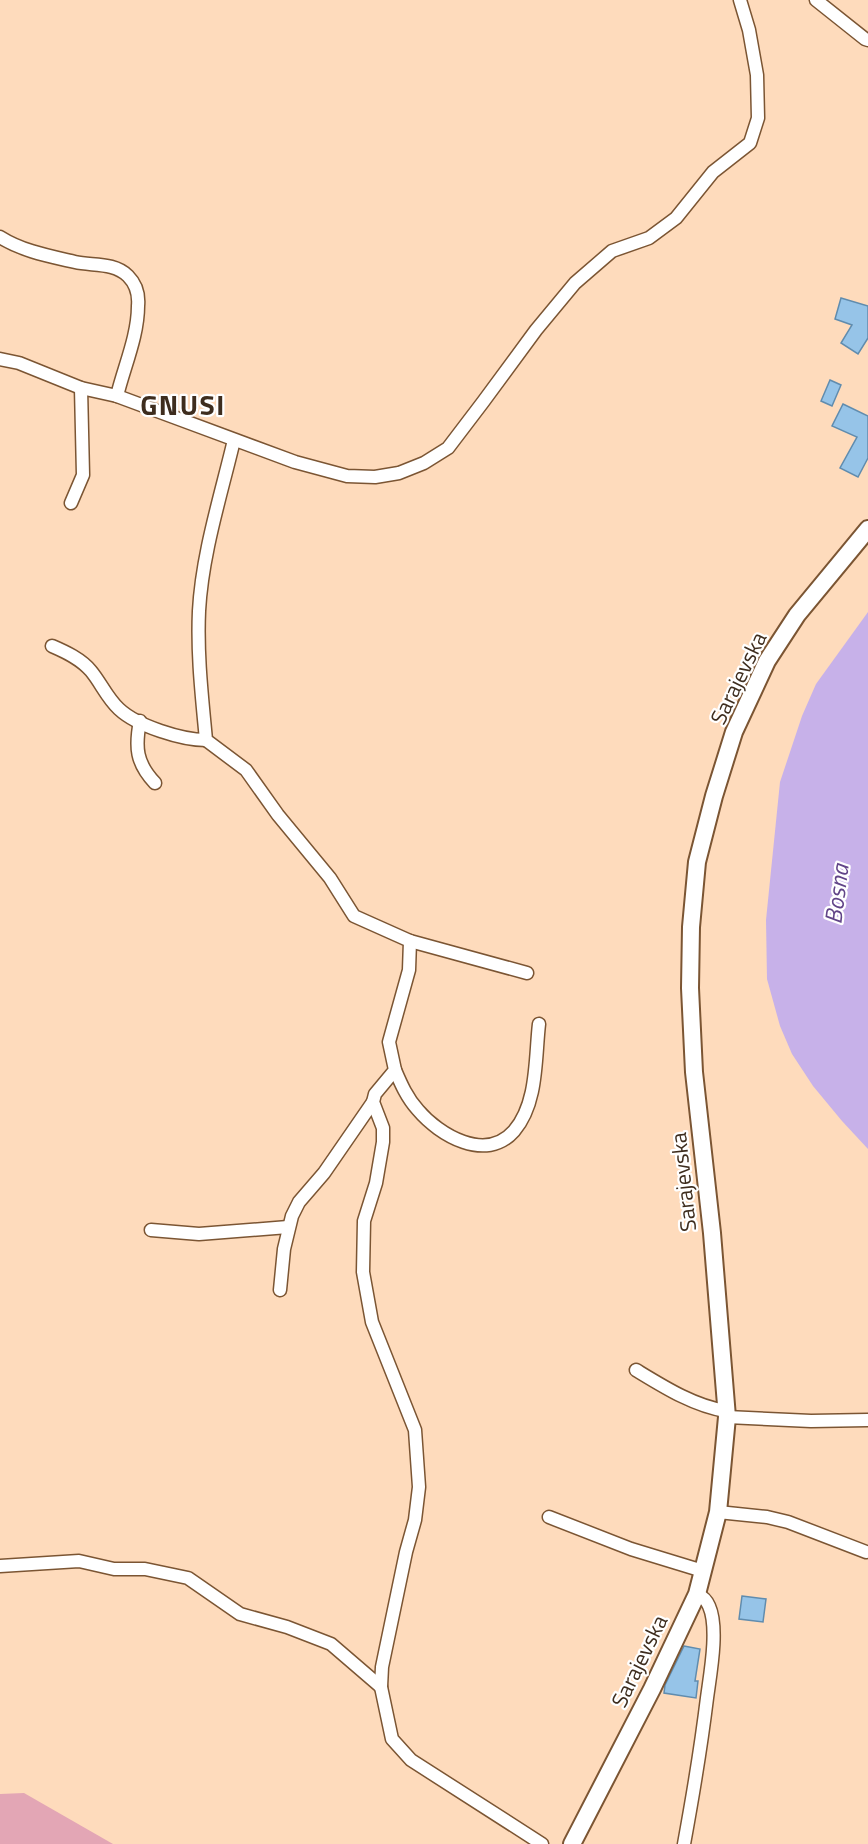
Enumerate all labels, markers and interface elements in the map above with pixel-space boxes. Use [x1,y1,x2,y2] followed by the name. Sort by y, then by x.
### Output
[140,383,226,426] district label: GNUSI
[701,626,775,730] street label: Sarajevska
[814,860,858,926] water label: Bosna
[661,1131,705,1233] street label: Sarajevska
[602,1609,676,1713] street label: Sarajevska

